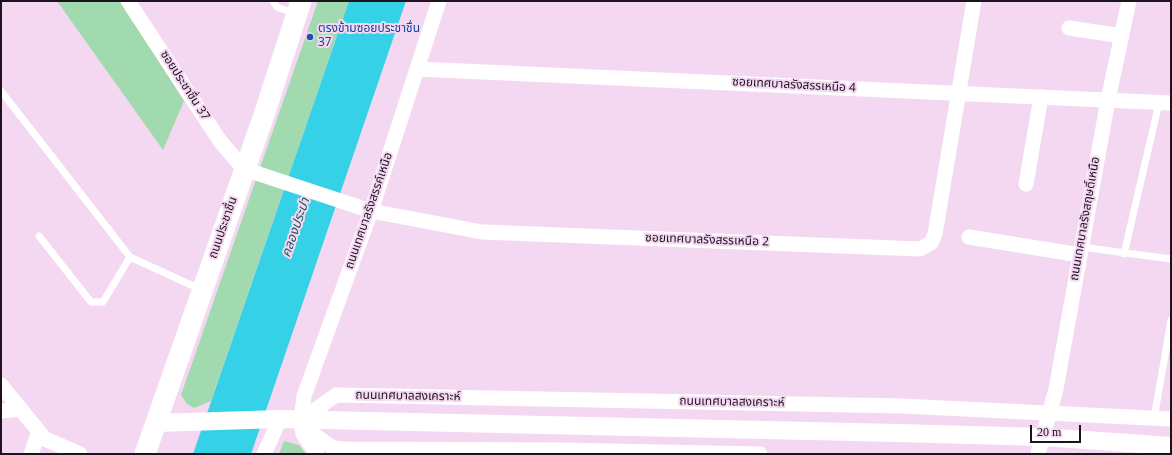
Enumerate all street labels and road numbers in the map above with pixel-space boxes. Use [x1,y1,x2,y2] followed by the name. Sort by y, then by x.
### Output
[156,48,212,124] street label: ซอยประชาชื่น 37
[732,76,856,96] street label: ซอยเทศบาลรังสรรเหนือ 4
[343,151,397,271] street label: ถนนเทศบาลรังสรรค์เหนือ
[1068,156,1104,282] street label: ถนนเทศบาลรังสฤษดิ์เหนือ
[207,195,241,261] street label: ถนนประชาชื่น
[645,232,769,250] street label: ซอยเทศบาลรังสรรเหนือ 2
[355,389,461,405] street label: ถนนเทศบาลสงเคราะห์
[679,395,785,411] street label: ถนนเทศบาลสงเคราะห์

